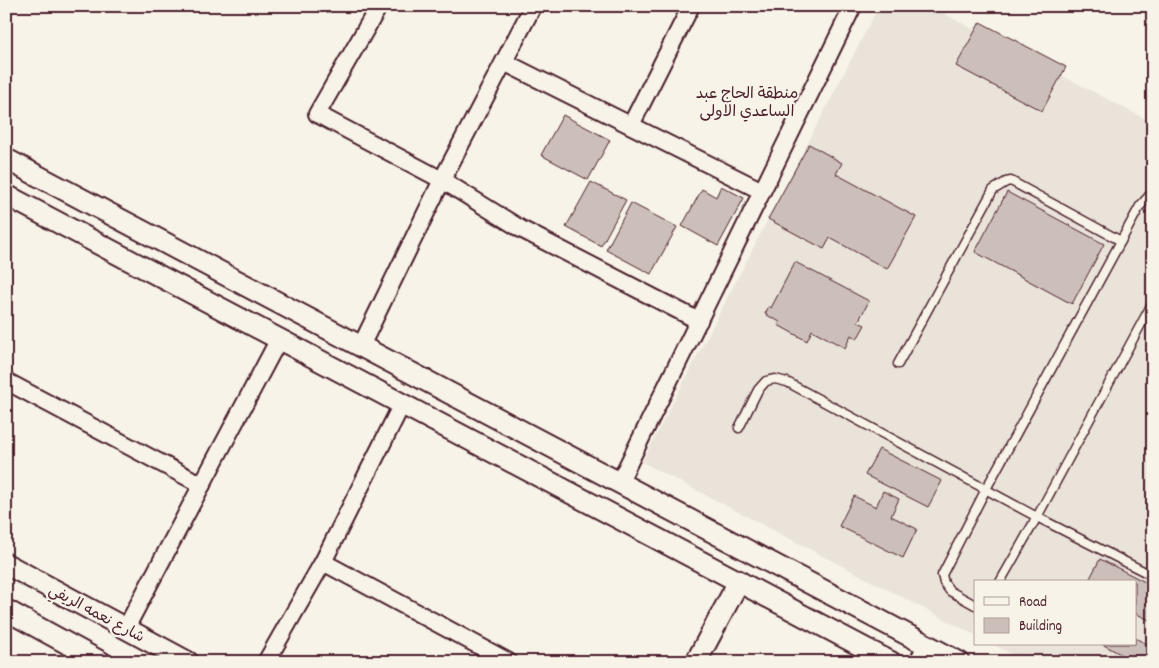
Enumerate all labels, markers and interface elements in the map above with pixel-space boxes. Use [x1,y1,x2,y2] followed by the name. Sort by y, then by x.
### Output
[696,83,798,124] district label: منطقة الحاج عبد الساعدي الاولى
[44,580,148,649] street label: شارع نعمه الريفي
[974,580,1136,646] legend
[1019,592,1047,614] text: Road
[1019,616,1062,638] text: Building

